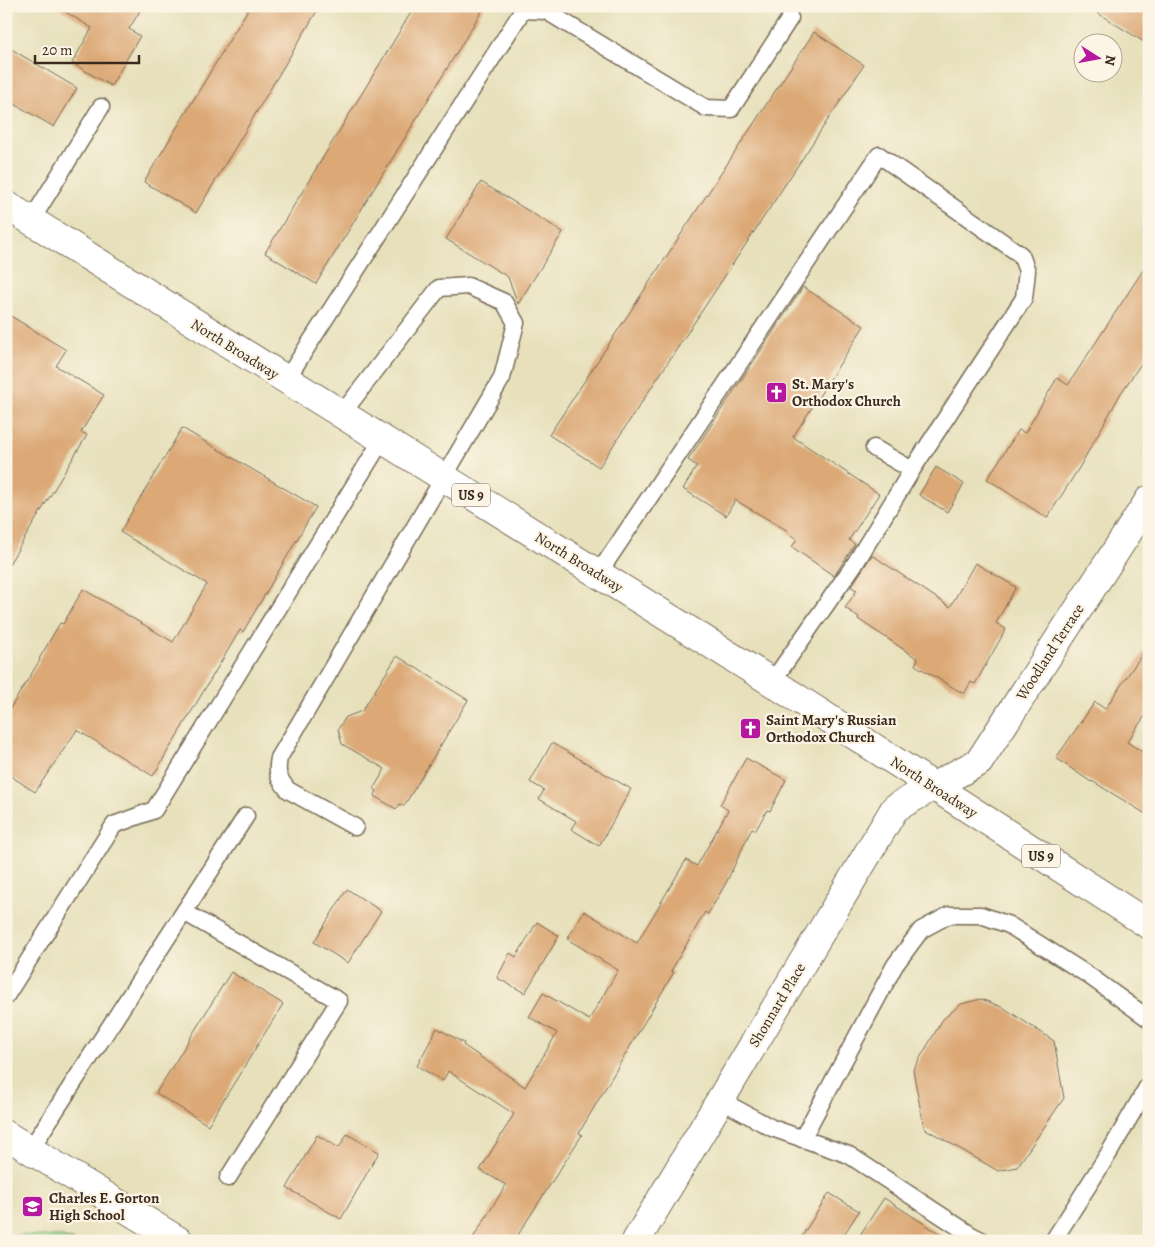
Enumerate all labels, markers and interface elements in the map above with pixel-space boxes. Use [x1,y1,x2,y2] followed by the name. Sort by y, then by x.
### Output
[35,32,139,64] scale bar
[1072,32,1122,82] north arrow
[42,40,73,60] text: 20 m
[1100,54,1121,67] text: N
[187,314,283,384] street label: North Broadway
[792,374,901,411] place label: St. Mary's Orthodox Church
[764,381,788,405] church icon: St. Mary's Orthodox Church
[452,484,490,506] road number: US 9
[531,527,627,597] street label: North Broadway
[1011,600,1089,705] street label: Woodland Terrace
[766,710,897,747] place label: Saint Mary's Russian Orthodox Church
[738,717,762,741] church icon: Saint Mary's Russian Orthodox Church
[887,751,982,823] street label: North Broadway
[1022,844,1060,868] road number: US 9
[744,959,810,1051] street label: Shonnard Place
[49,1188,160,1225] place label: Charles E. Gorton High School
[21,1195,45,1219] school or university icon: Charles E. Gorton High School

